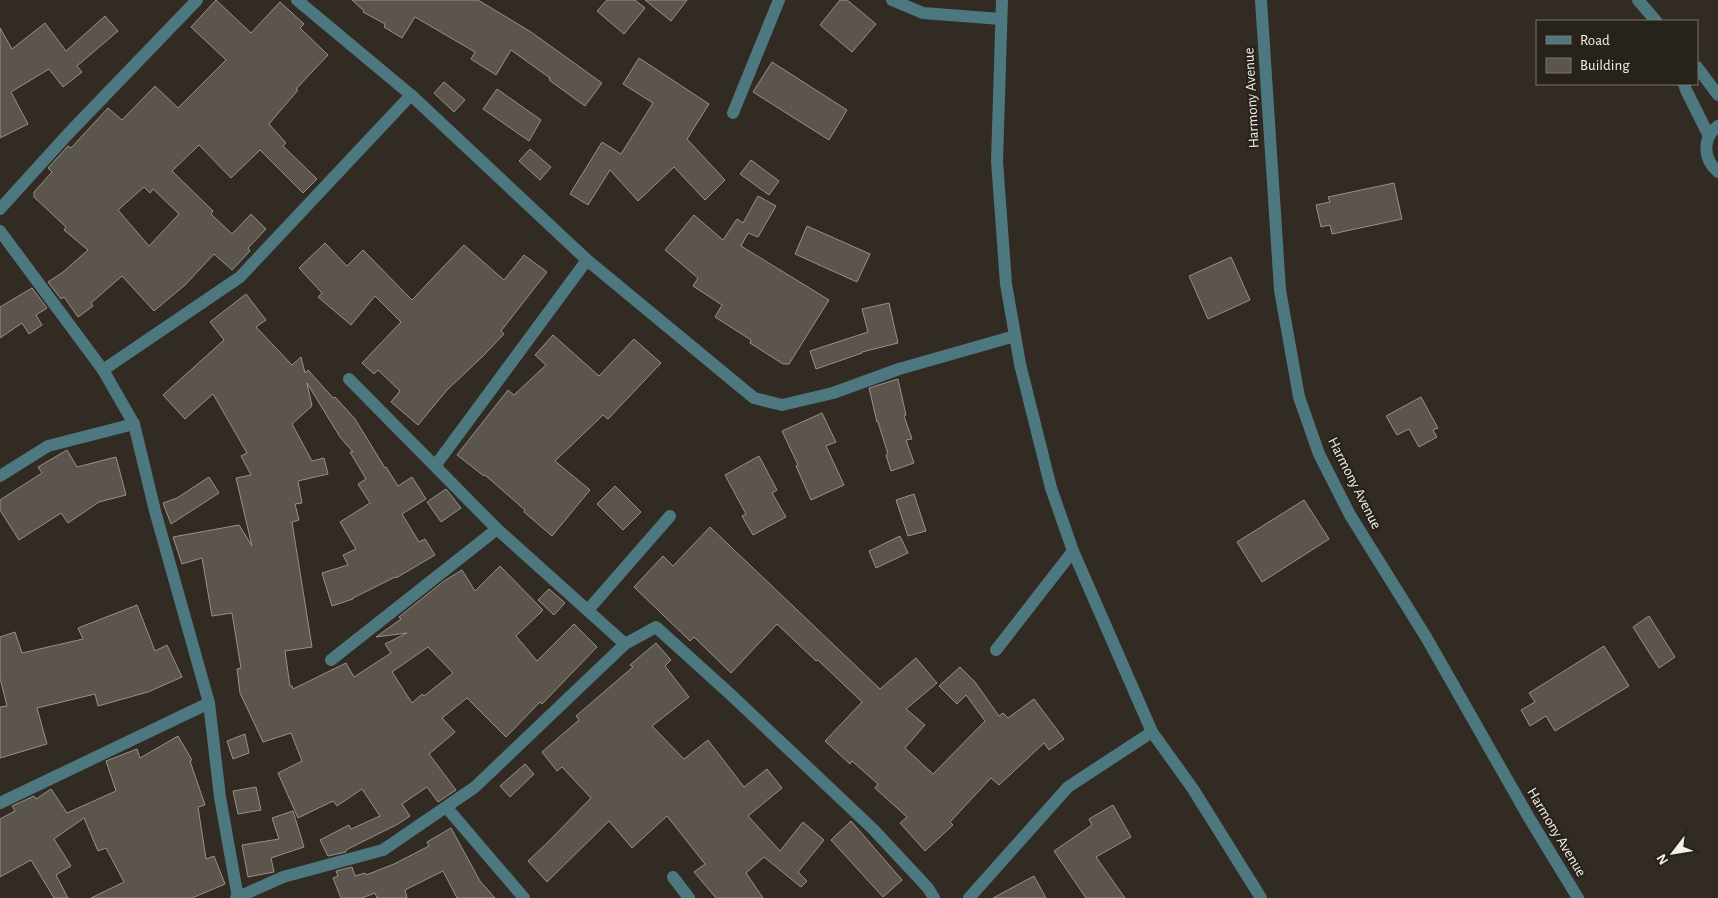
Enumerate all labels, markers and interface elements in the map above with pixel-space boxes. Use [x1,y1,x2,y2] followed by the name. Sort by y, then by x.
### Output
[1536,20,1698,85] legend
[1580,33,1610,48] text: Road
[1241,47,1262,149] street label: Harmony Avenue
[1580,58,1630,73] text: Building
[1325,435,1384,532] street label: Harmony Avenue
[1524,785,1589,879] street label: Harmony Avenue
[1648,828,1698,878] north arrow
[1654,851,1671,867] text: N

